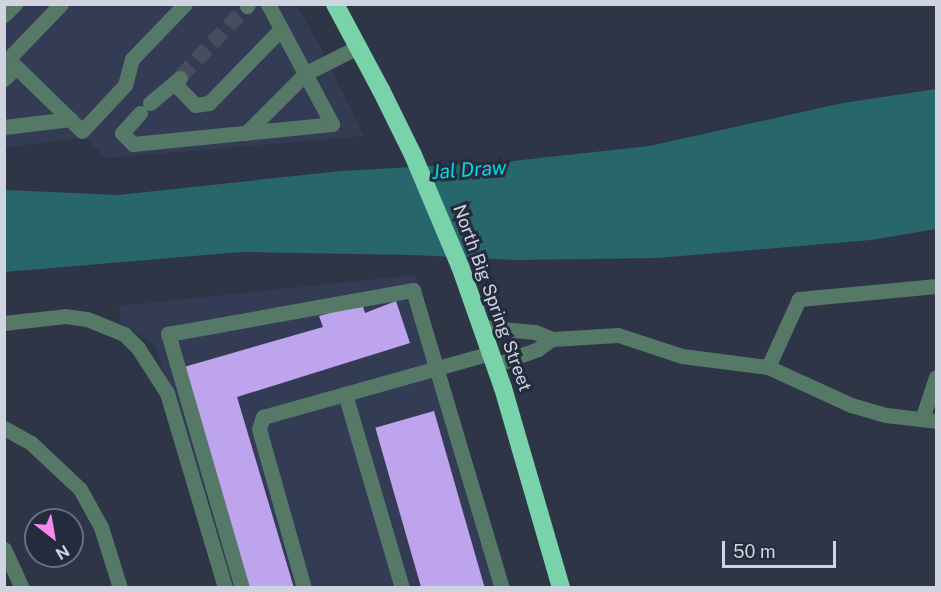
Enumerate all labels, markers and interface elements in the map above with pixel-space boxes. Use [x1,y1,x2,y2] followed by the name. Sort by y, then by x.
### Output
[431,155,507,185] water label: Jal Draw
[448,202,536,394] street label: North Big Spring Street
[24,508,84,568] north arrow
[725,529,839,567] scale bar
[52,541,73,564] text: N
[733,541,776,562] text: 50 m

